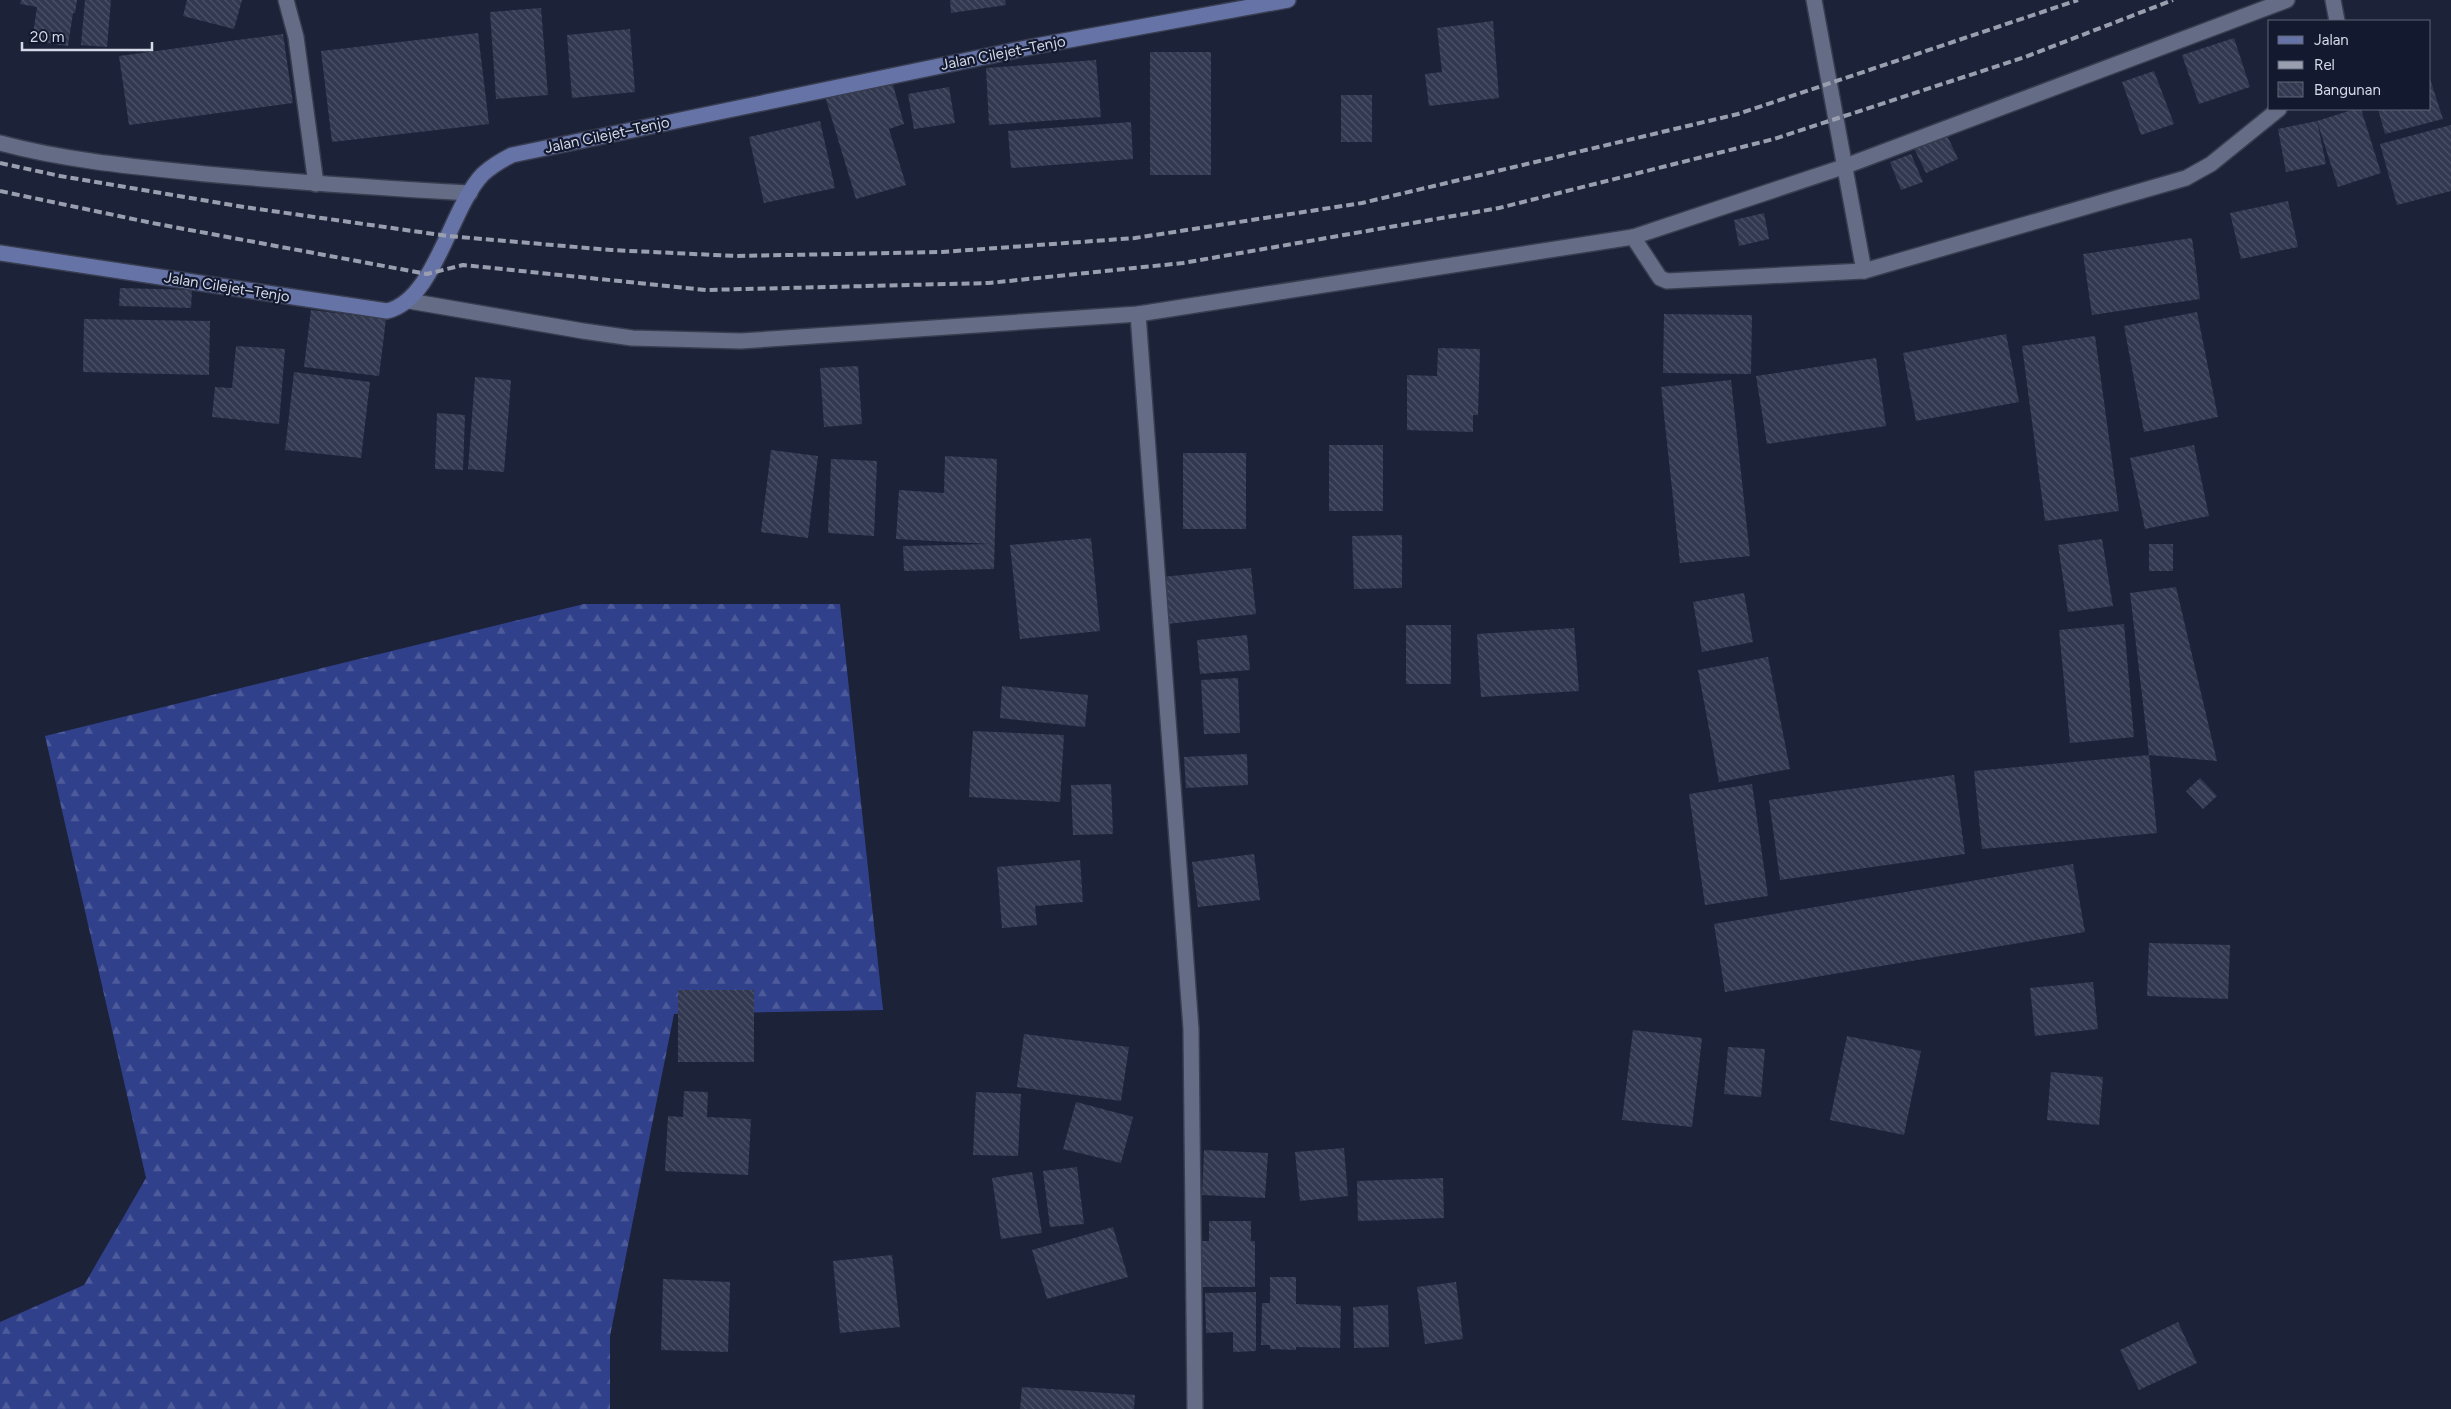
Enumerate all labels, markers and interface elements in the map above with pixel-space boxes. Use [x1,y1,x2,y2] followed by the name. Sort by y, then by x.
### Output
[22,20,152,52] scale bar
[2268,20,2431,110] legend
[30,28,64,46] text: 20 m
[2314,31,2349,49] text: Jalan
[939,32,1067,74] street label: Jalan Cilejet–Tenjo
[2314,56,2335,74] text: Rel
[2314,81,2381,99] text: Bangunan
[543,113,671,157] street label: Jalan Cilejet–Tenjo
[163,268,291,306] street label: Jalan Cilejet–Tenjo

